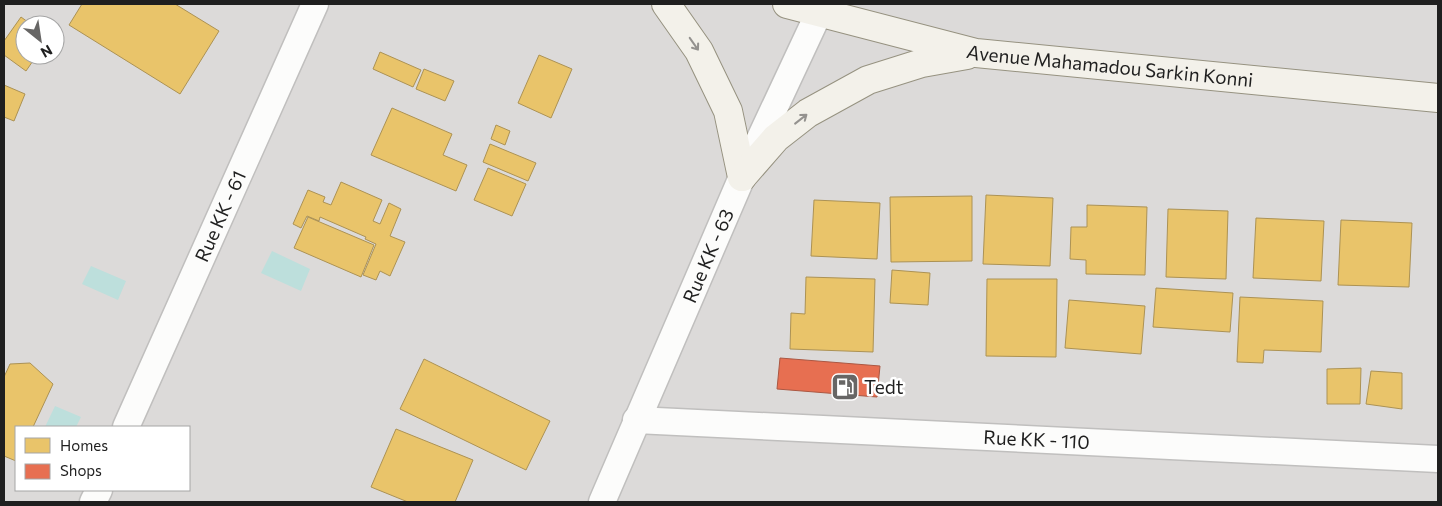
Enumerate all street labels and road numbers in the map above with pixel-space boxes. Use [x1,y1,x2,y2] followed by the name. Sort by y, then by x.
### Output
[965,39,1254,91] street label: Avenue Mahamadou Sarkin Konni
[189,167,250,265] street label: Rue KK - 61
[677,205,738,306] street label: Rue KK - 63
[983,425,1090,453] street label: Rue KK - 110

